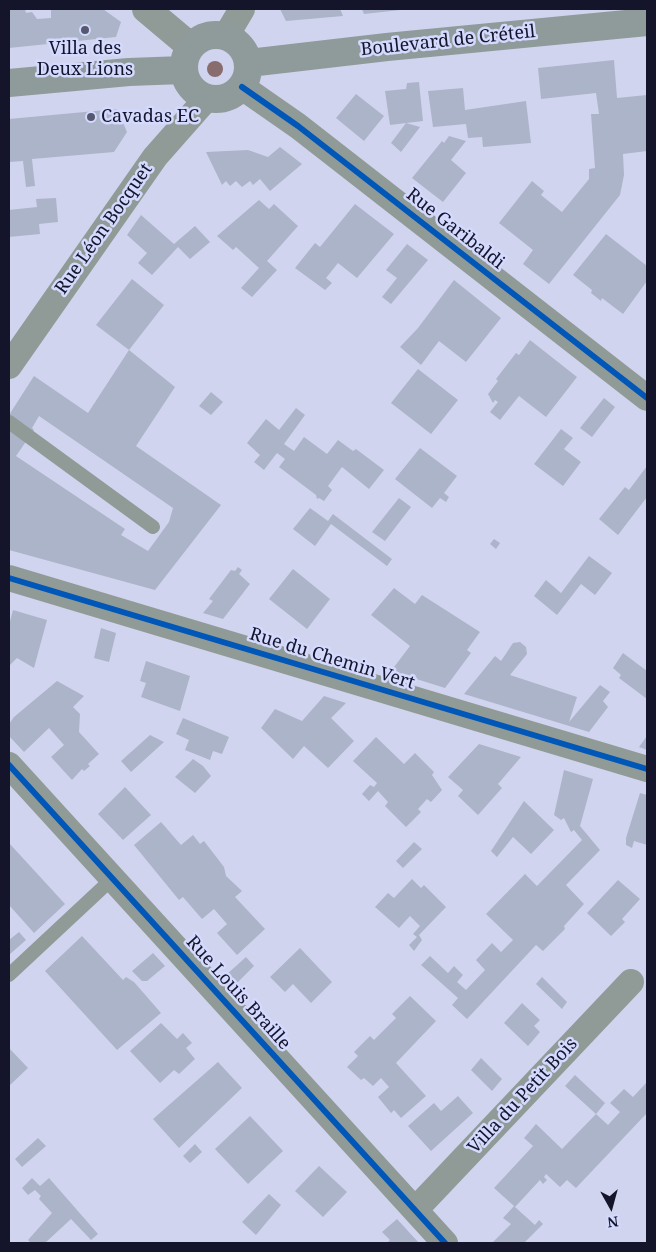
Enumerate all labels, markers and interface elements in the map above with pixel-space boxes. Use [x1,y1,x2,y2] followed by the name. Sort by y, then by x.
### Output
[360,21,536,61] street label: Boulevard de Créteil
[79,24,91,36] marker: Villa des Deux Lions
[37,38,133,80] place label: Villa des Deux Lions
[101,106,199,128] place label: Cavadas EC
[85,111,97,123] marker: Cavadas EC
[51,160,157,298] street label: Rue Léon Bocquet
[402,184,508,274] street label: Rue Garibaldi
[247,624,417,694] street label: Rue du Chemin Vert
[181,932,295,1054] street label: Rue Louis Braille
[464,1034,582,1158] street label: Villa du Petit Bois
[586,1182,636,1232] north arrow
[606,1212,620,1232] text: N

